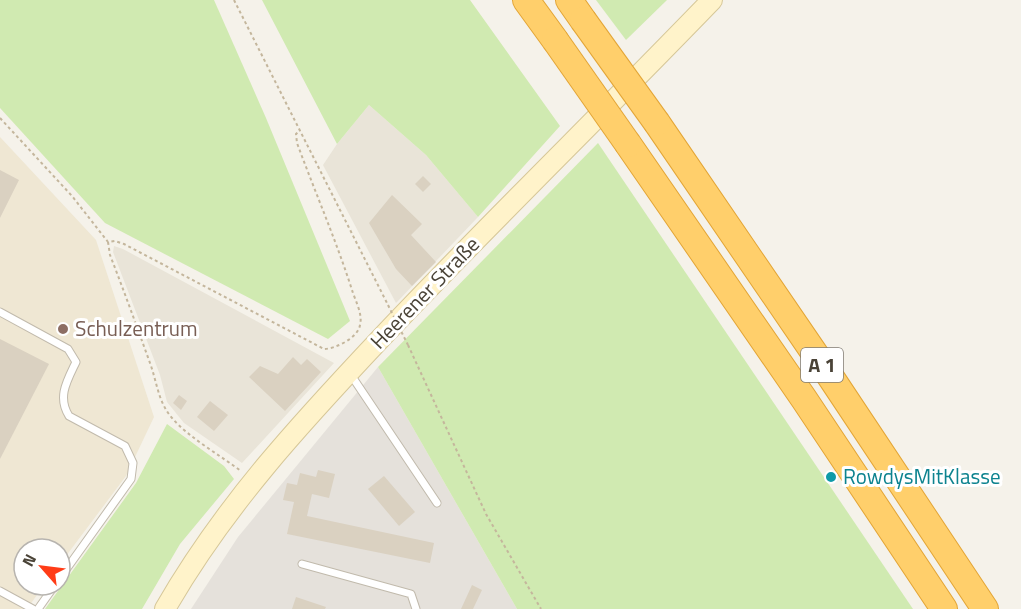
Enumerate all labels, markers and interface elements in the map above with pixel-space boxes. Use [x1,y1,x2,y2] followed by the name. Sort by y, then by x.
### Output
[362,229,486,356] street label: Heerener Straße
[75,312,197,344] place label: Schulzentrum
[56,322,70,336] marker: Schulzentrum
[801,348,843,382] road number: A 1
[843,460,1001,492] place label: RowdysMitKlasse
[824,470,838,484] marker: RowdysMitKlasse
[12,537,72,597] north arrow
[16,549,42,570] text: N

